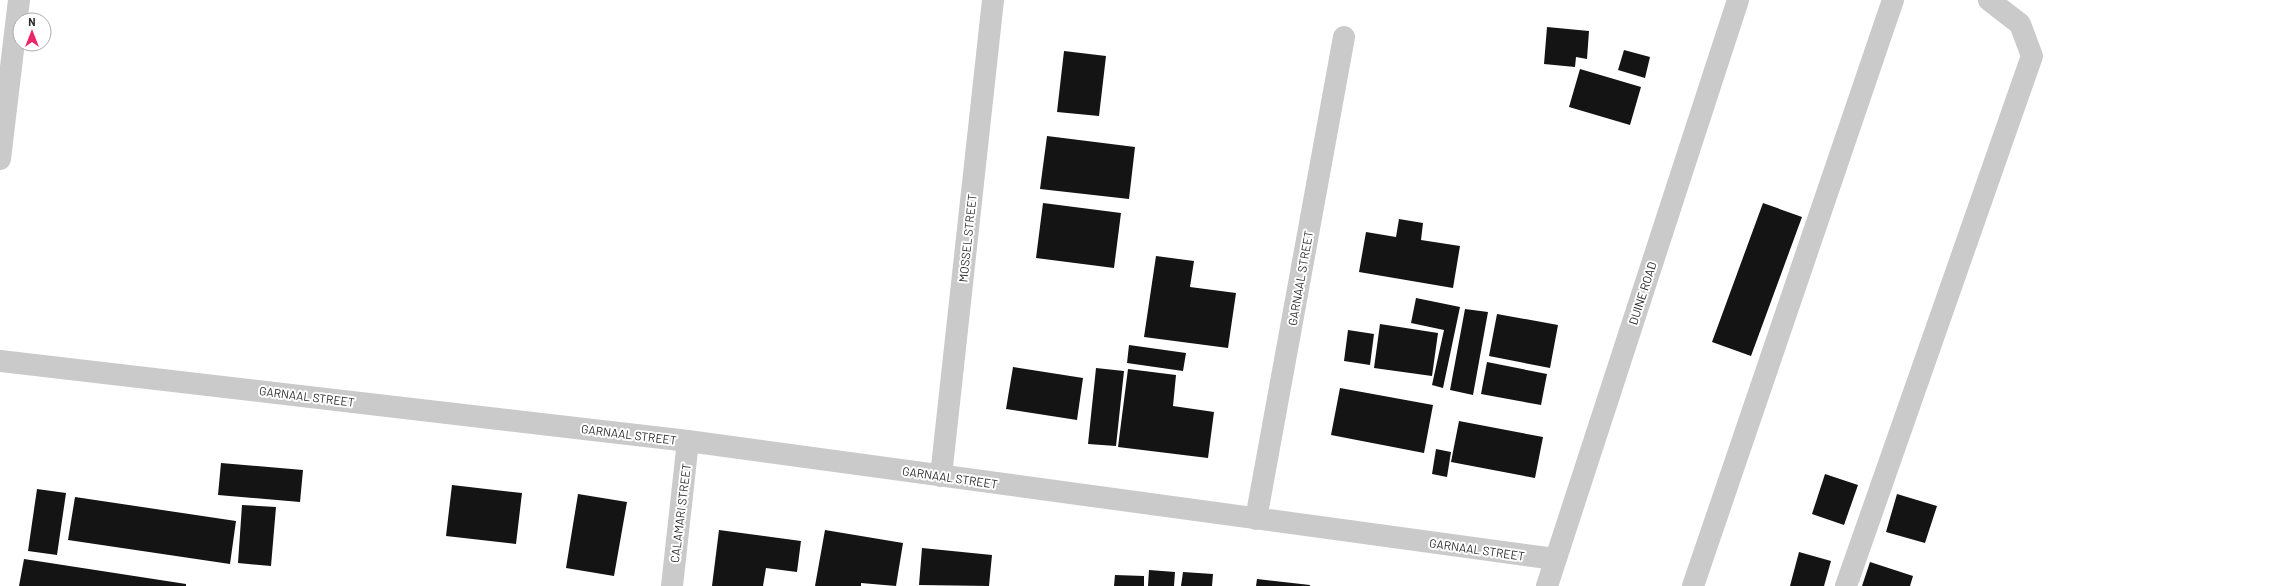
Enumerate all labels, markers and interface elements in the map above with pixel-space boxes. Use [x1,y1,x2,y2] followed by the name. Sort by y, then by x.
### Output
[12,12,52,52] north arrow
[28,15,36,28] text: N
[955,193,979,283] street label: MOSSEL STREET
[1285,229,1315,327] street label: GARNAAL STREET
[1625,260,1659,326] street label: DUINE ROAD
[258,383,356,409] street label: GARNAAL STREET
[580,421,678,447] street label: GARNAAL STREET
[667,462,693,564] street label: CALAMARI STREET
[901,463,999,491] street label: GARNAAL STREET
[1428,535,1526,563] street label: GARNAAL STREET

